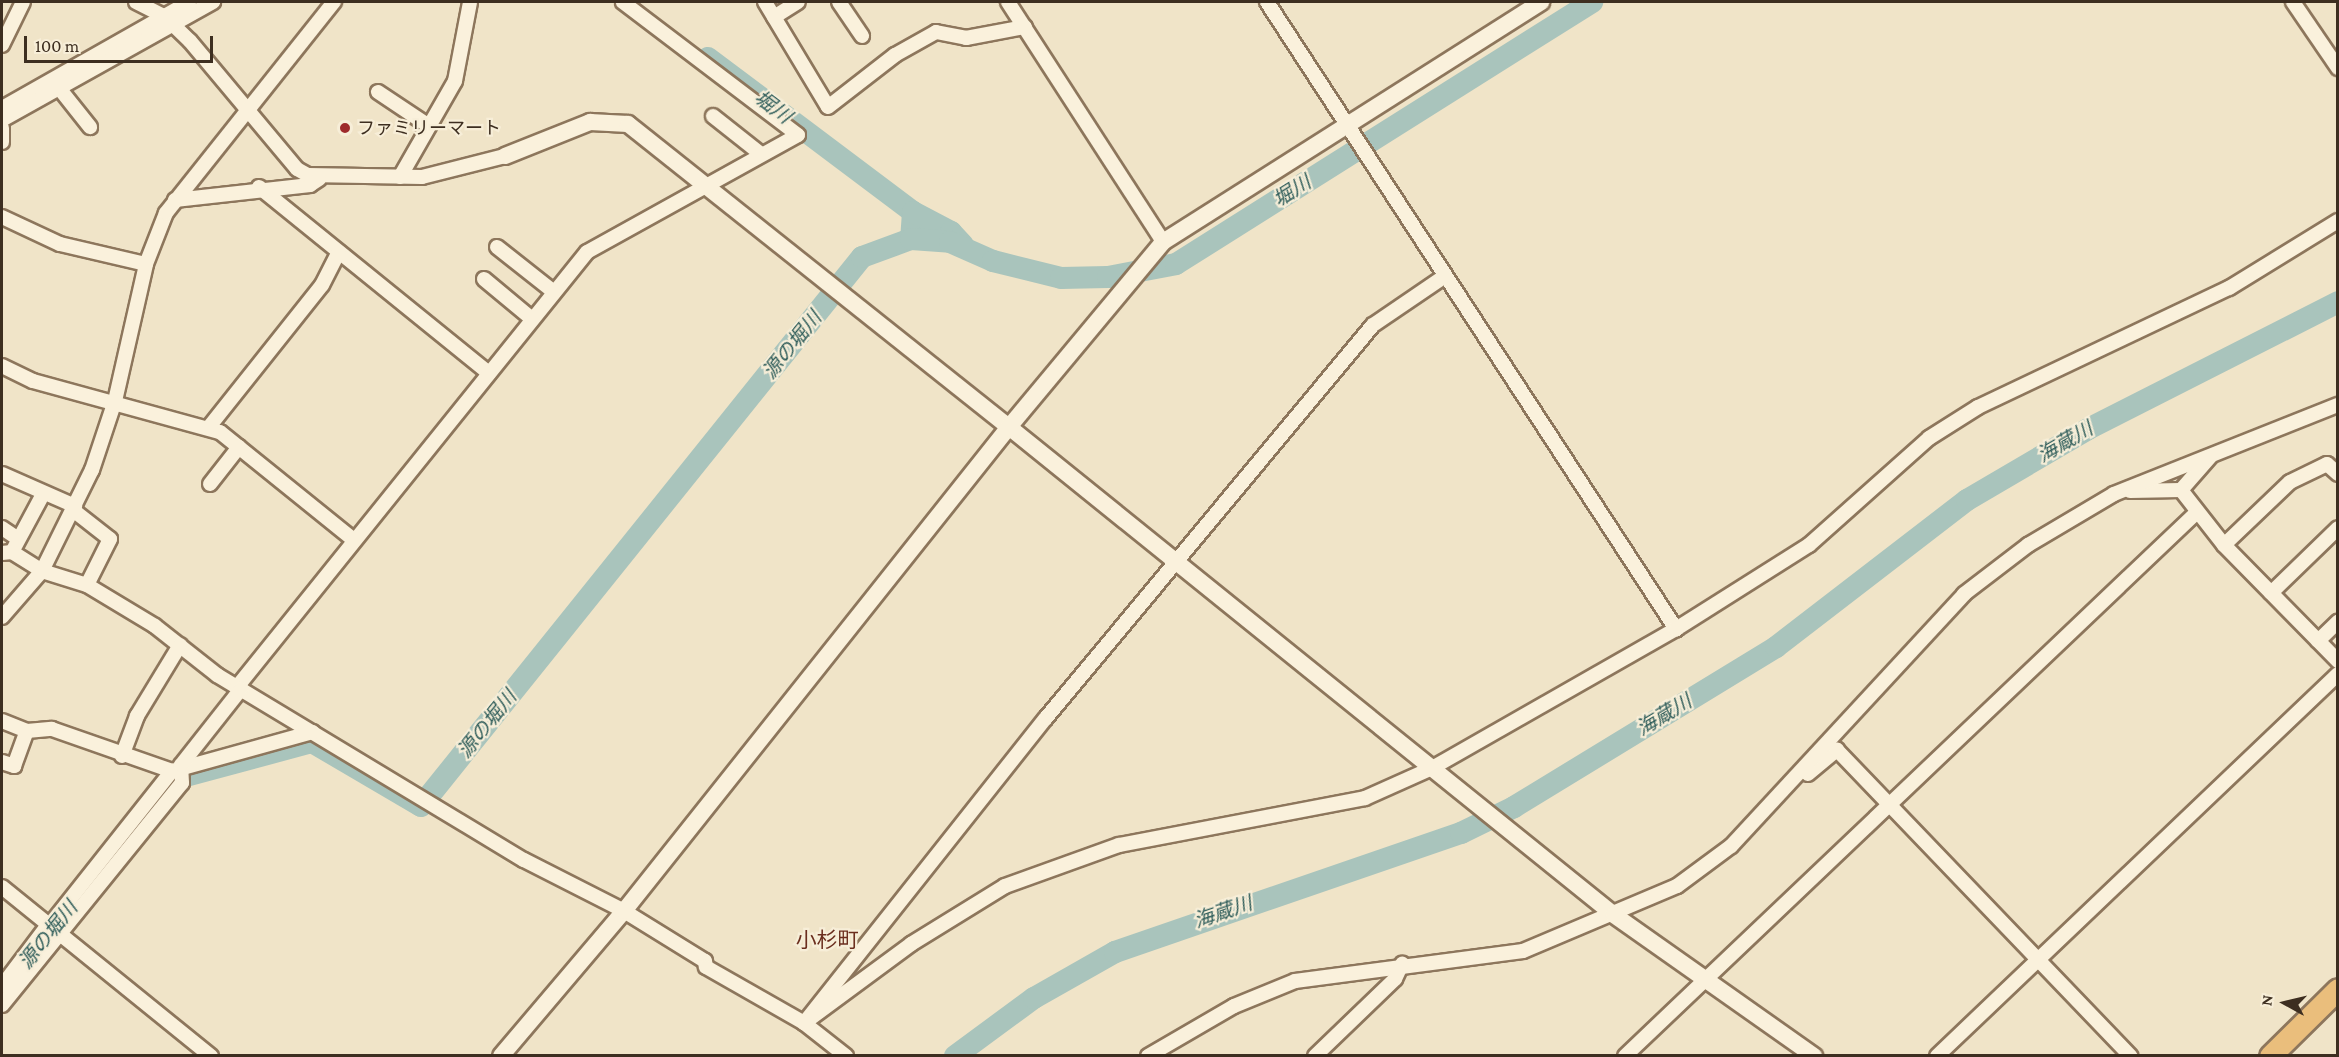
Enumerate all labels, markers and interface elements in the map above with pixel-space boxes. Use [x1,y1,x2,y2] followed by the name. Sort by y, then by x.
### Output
[27,24,216,62] scale bar
[35,36,79,56] text: 100 m
[750,85,796,129] water label: 堀川
[357,117,501,139] place label: ファミリーマート
[338,121,352,135] marker: ファミリーマート
[1269,170,1315,212] water label: 堀川
[758,306,826,384] water label: 源の堀川
[2033,417,2097,467] water label: 海蔵川
[453,685,521,763] water label: 源の堀川
[1632,689,1696,741] water label: 海蔵川
[1191,891,1255,933] water label: 海蔵川
[14,896,82,974] water label: 源の堀川
[796,927,858,953] district label: 小杉町
[2255,973,2315,1033] north arrow
[2258,994,2276,1007] text: N

